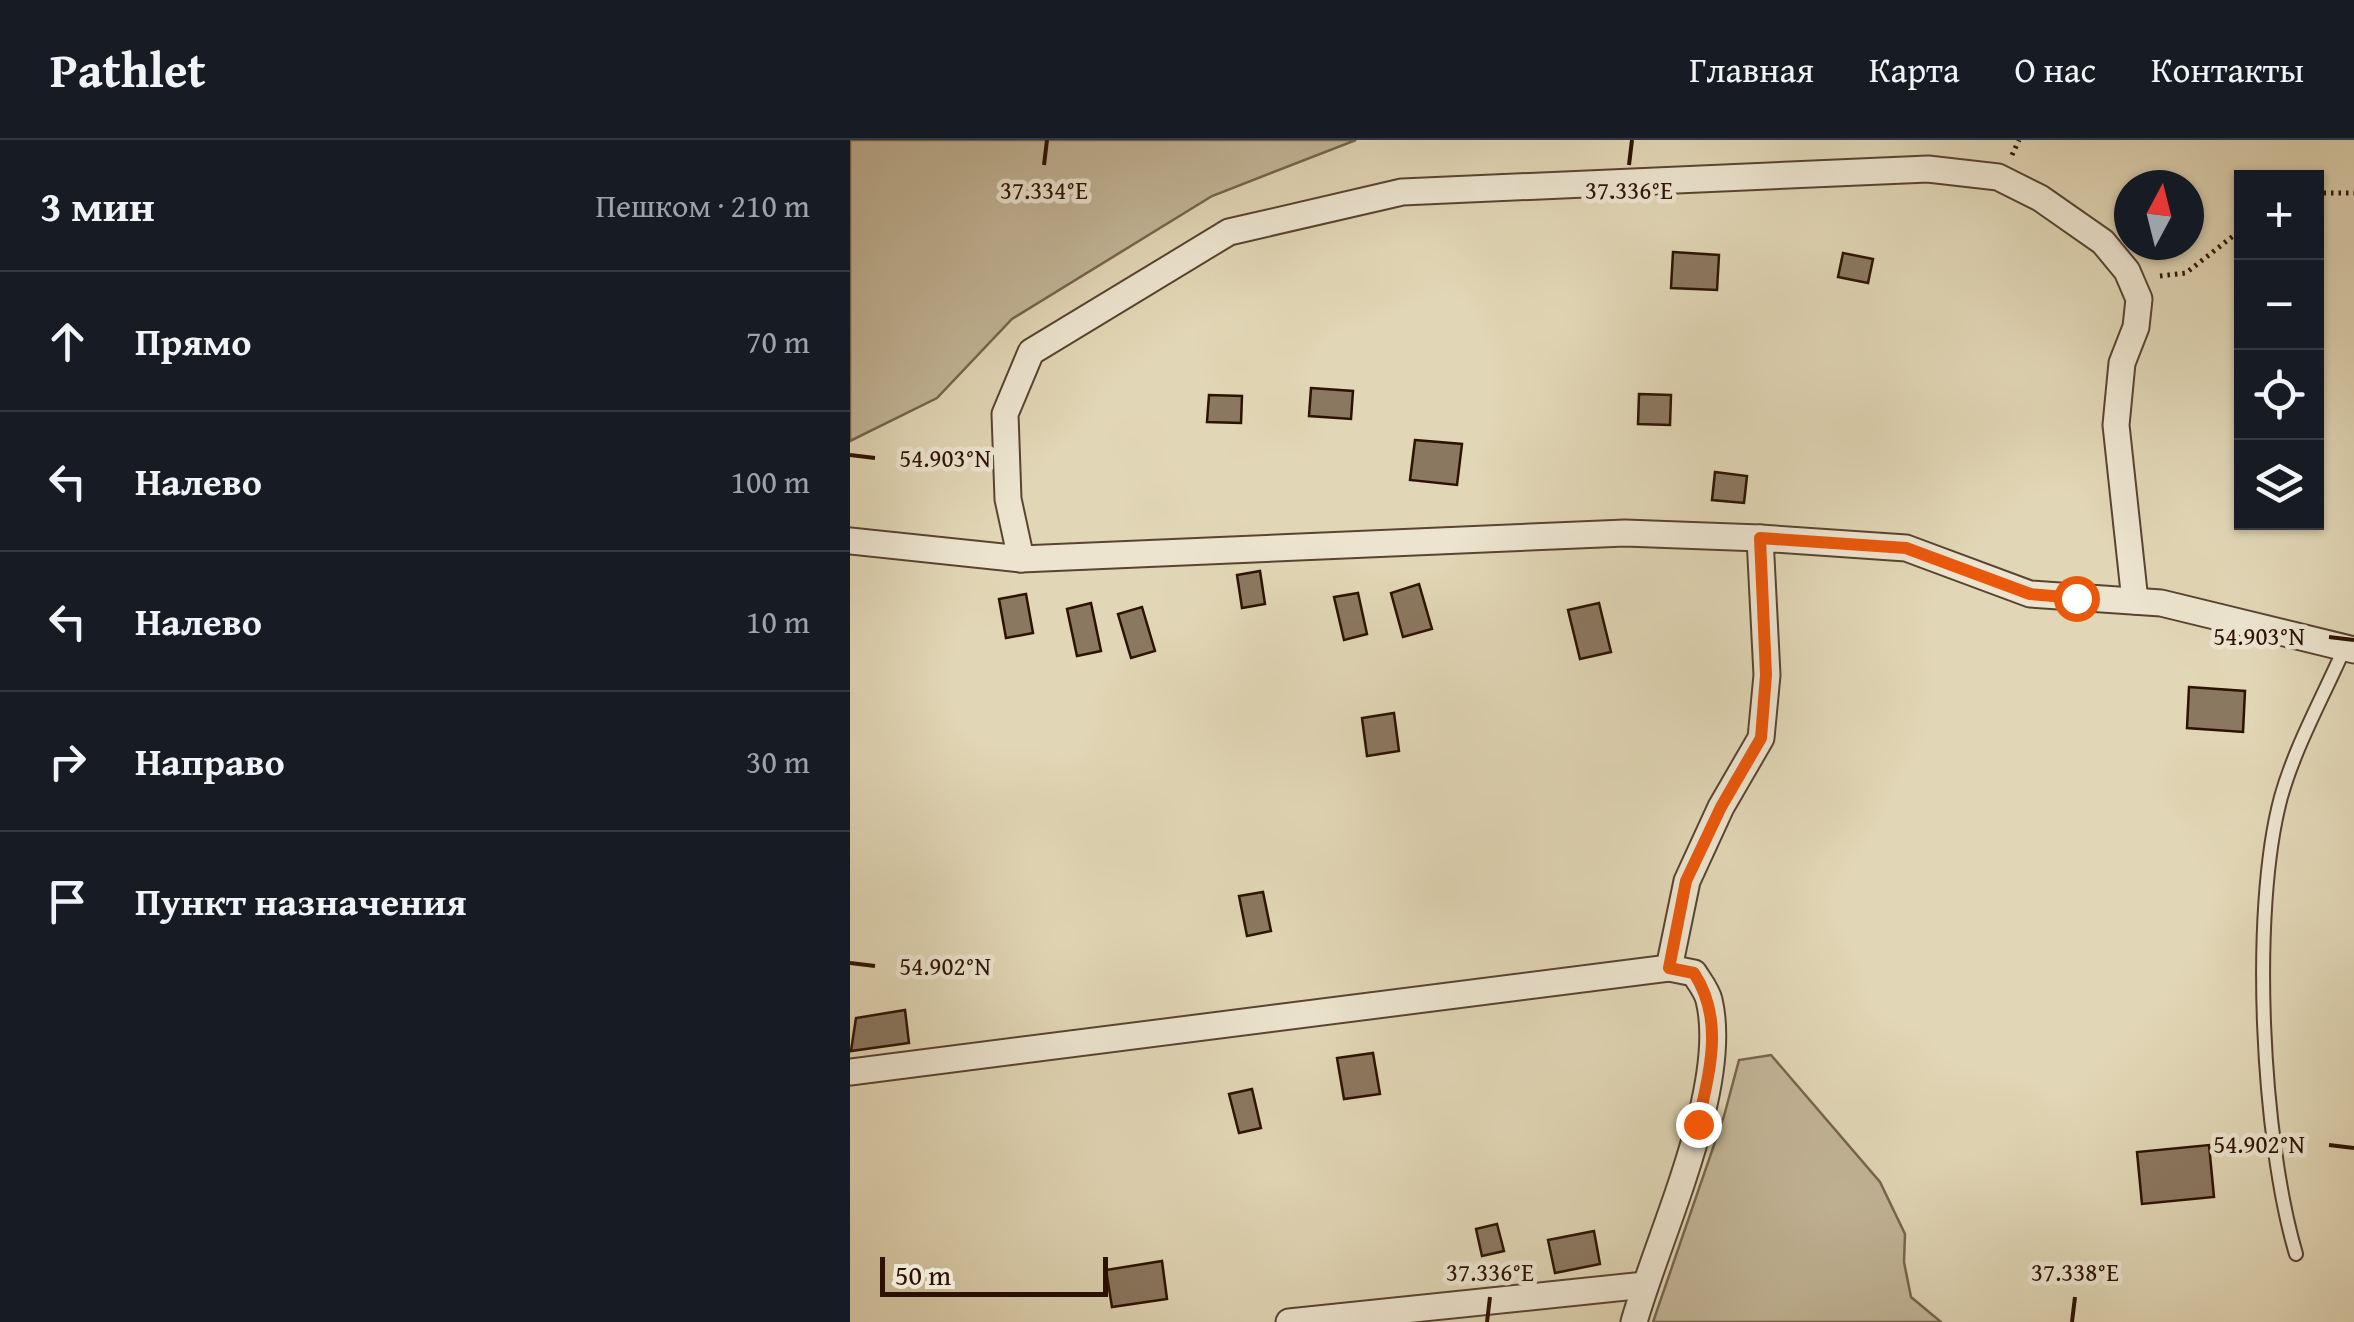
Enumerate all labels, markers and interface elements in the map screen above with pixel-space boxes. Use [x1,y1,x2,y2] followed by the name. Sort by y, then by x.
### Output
[50,34,206,105] text: Pathlet
[1689,44,1814,95] text: Главная
[1869,44,1960,95] text: Карта
[2015,44,2096,95] text: О нас
[2151,44,2304,95] text: Контакты
[2114,170,2204,260] north arrow
[2234,170,2324,530] map controls
[2234,170,2324,260] button: +
[1000,172,1088,208] text: 37.334°E
[1585,172,1673,208] text: 37.336°E
[40,175,155,236] text: 3 мин
[595,182,810,229] text: Пешком · 210 m
[2234,260,2324,350] button: −
[135,313,251,369] text: Прямо
[40,314,95,369] icon: ahead
[746,318,810,365] text: 70 m
[2234,350,2324,440] button: locate
[899,440,991,476] text: 54.903°N
[2234,440,2324,530] button: layers
[135,453,262,509] text: Налево
[40,454,95,509] icon: left
[731,458,810,505] text: 100 m
[2054,576,2100,622] route start
[135,593,262,649] text: Налево
[40,594,95,649] icon: left
[746,598,810,645] text: 10 m
[2213,618,2305,654] text: 54.903°N
[135,733,285,789] text: Направо
[40,734,95,789] icon: right
[746,738,810,785] text: 30 m
[135,873,467,929] text: Пункт назначения
[40,874,95,929] icon: arrive
[899,948,991,984] text: 54.902°N
[1676,1102,1722,1148] route end
[2213,1126,2305,1162] text: 54.902°N
[880,1252,1108,1296] scale bar
[895,1254,951,1295] text: 50 m
[1446,1254,1534,1290] text: 37.336°E
[2031,1254,2119,1290] text: 37.338°E

